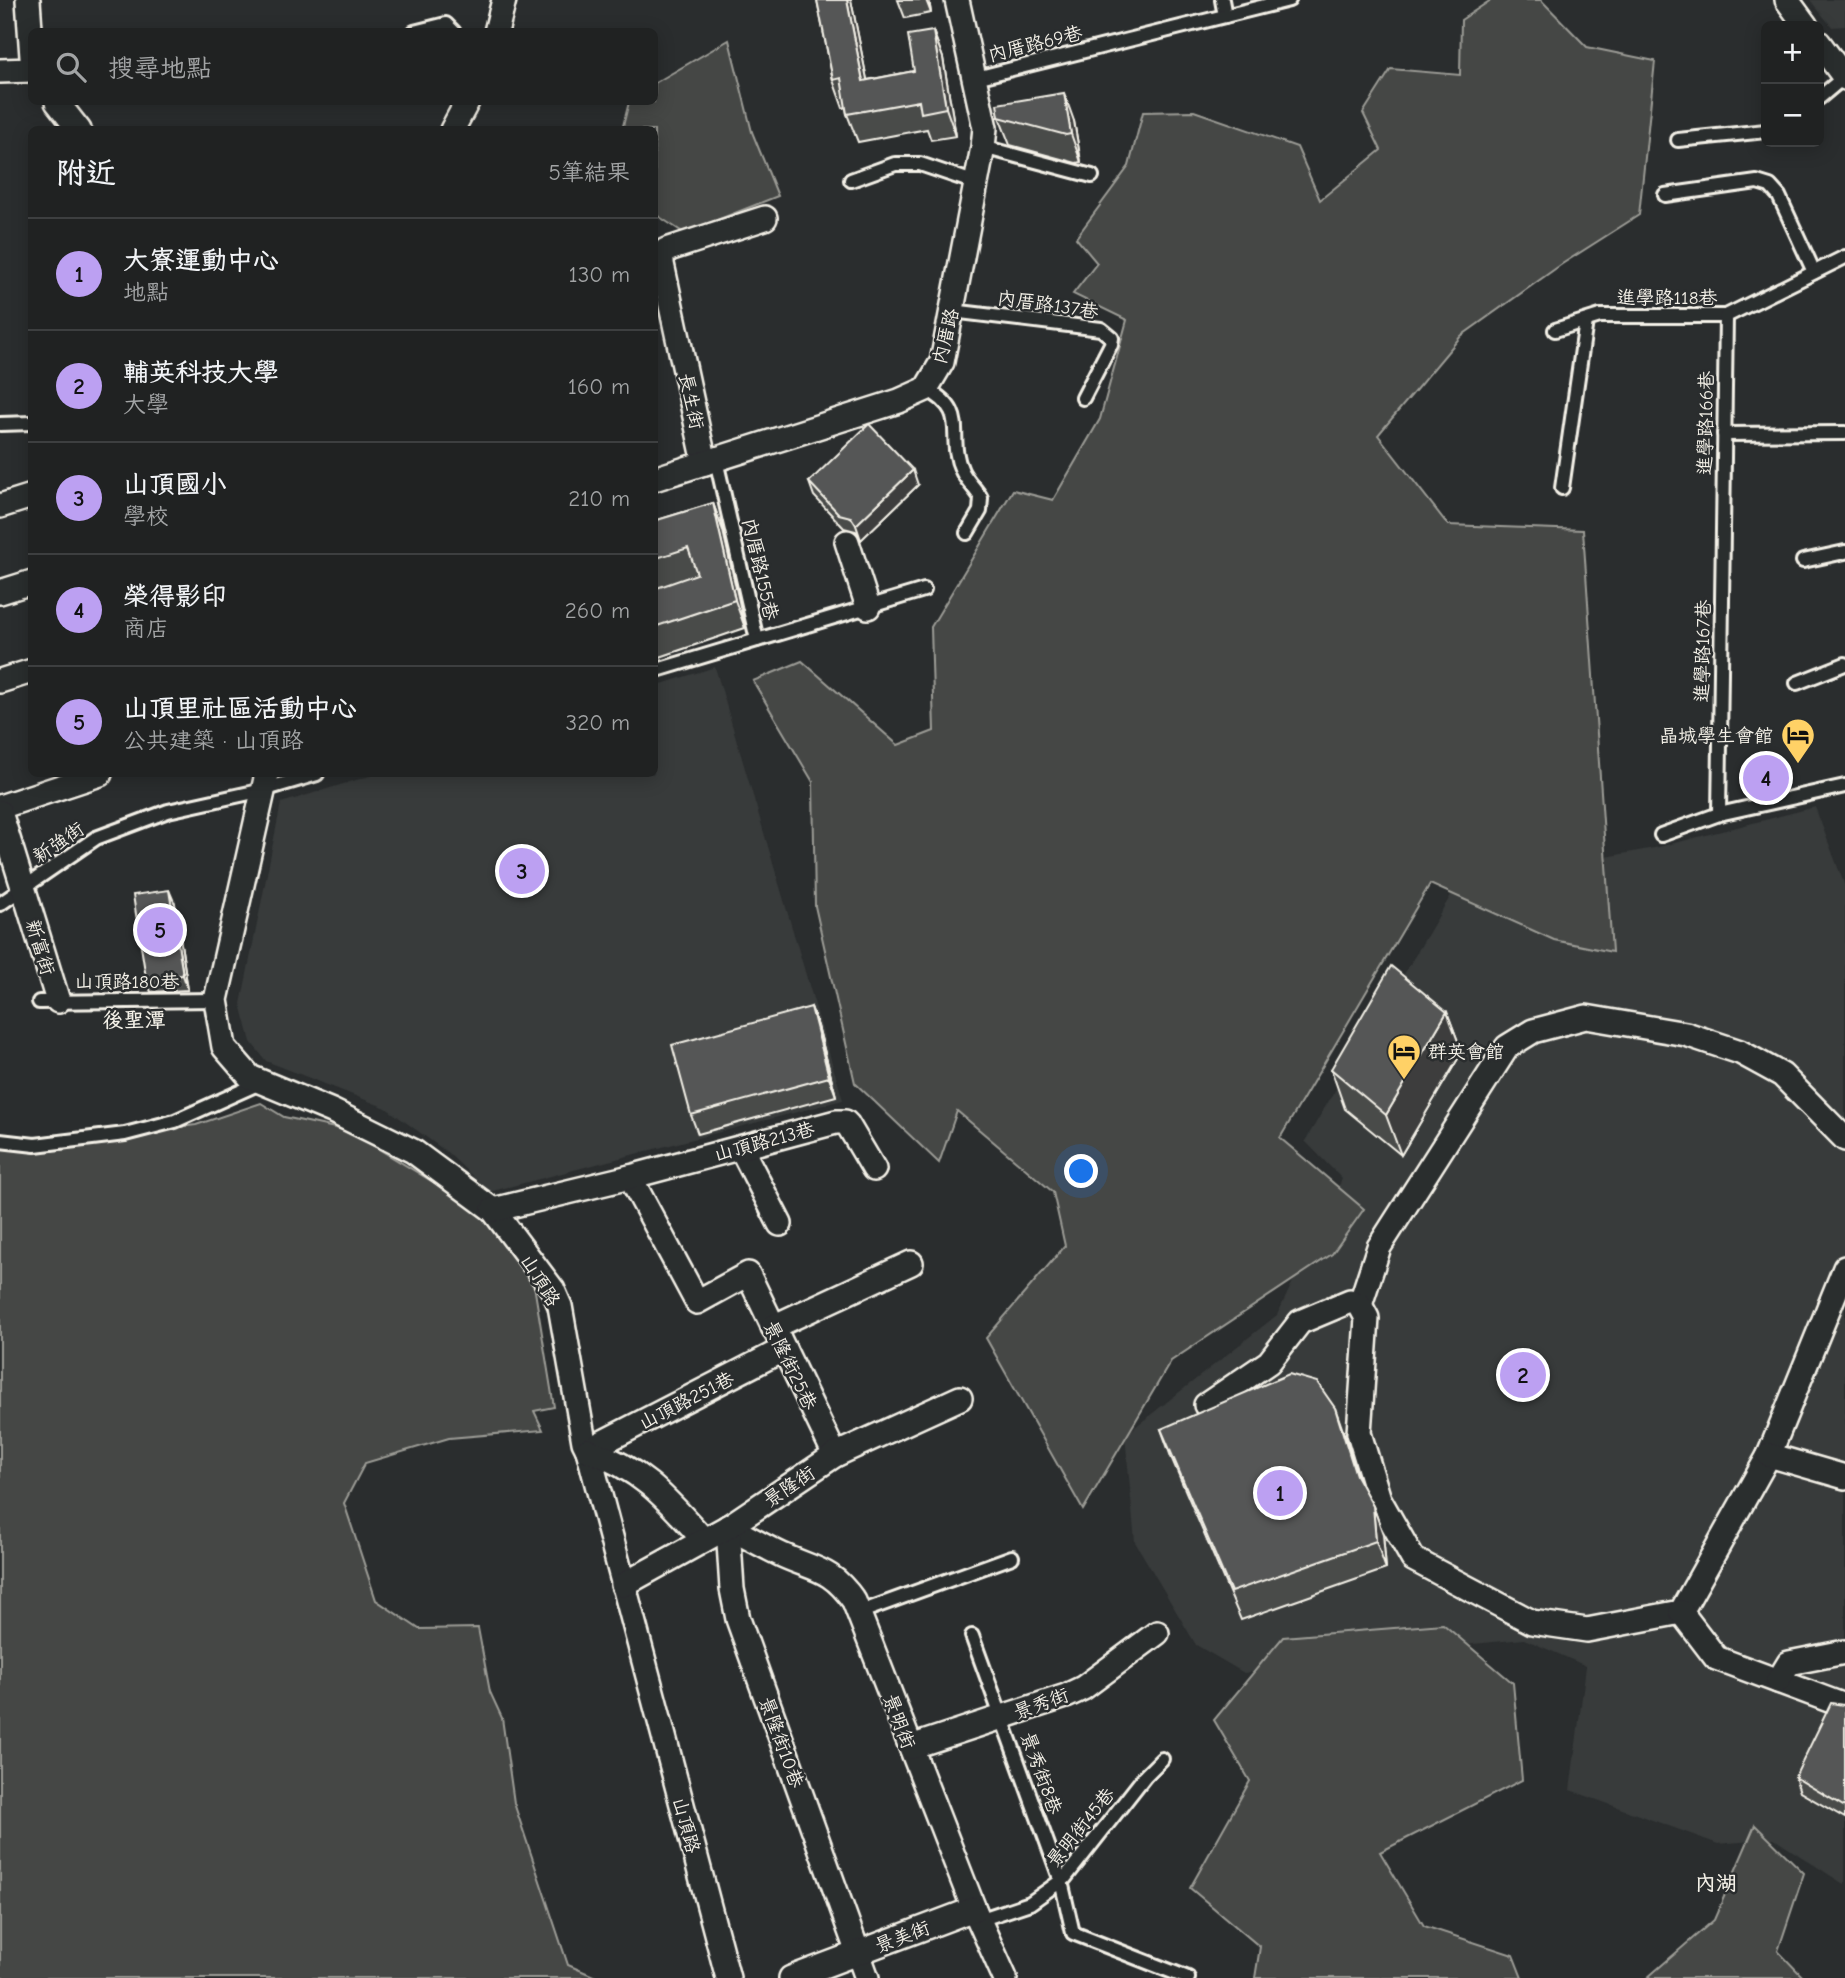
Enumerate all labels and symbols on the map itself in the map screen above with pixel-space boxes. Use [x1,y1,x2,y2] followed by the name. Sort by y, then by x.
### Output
[986,22,1085,66] street label: 內厝路69巷
[996,287,1100,323] street label: 內厝路137巷
[1617,287,1717,309] street label: 進學路118巷
[928,306,964,367] street label: 內厝路
[674,371,708,431] street label: 長生街
[1694,371,1718,475] street label: 進學路166巷
[738,516,782,622] street label: 內厝路155巷
[1691,599,1715,703] street label: 進學路167巷
[1779,716,1817,765] hotel icon: 晶城學生會館
[1659,725,1773,747] place label: 晶城學生會館
[1743,752,1789,804] pin: 4
[29,818,88,868] street label: 新強街
[499,845,545,897] pin: 3
[137,904,183,956] pin: 5
[21,917,59,978] street label: 新富街
[75,971,179,993] street label: 山頂路180巷
[103,1008,166,1032] district label: 後聖潭
[1385,1032,1423,1081] hotel icon: 群英會館
[1428,1041,1504,1063] place label: 群英會館
[712,1118,817,1166] street label: 山頂路213巷
[1064,1154,1098,1188] your location
[516,1251,565,1311] street label: 山頂路
[759,1317,821,1414] street label: 景隆街25巷
[1500,1349,1546,1401] pin: 2
[635,1368,738,1434] street label: 山頂路251巷
[760,1462,819,1512] street label: 景隆街
[1257,1467,1303,1519] pin: 1
[1011,1684,1072,1724] street label: 景秀街
[879,1691,920,1752] street label: 景明街
[754,1694,808,1791] street label: 景隆街10巷
[1016,1729,1066,1817] street label: 景秀街8巷
[1042,1784,1119,1872] street label: 景明街45巷
[668,1795,704,1856] street label: 山頂路
[1695,1871,1737,1895] district label: 内湖
[872,1916,933,1957] street label: 景美街

